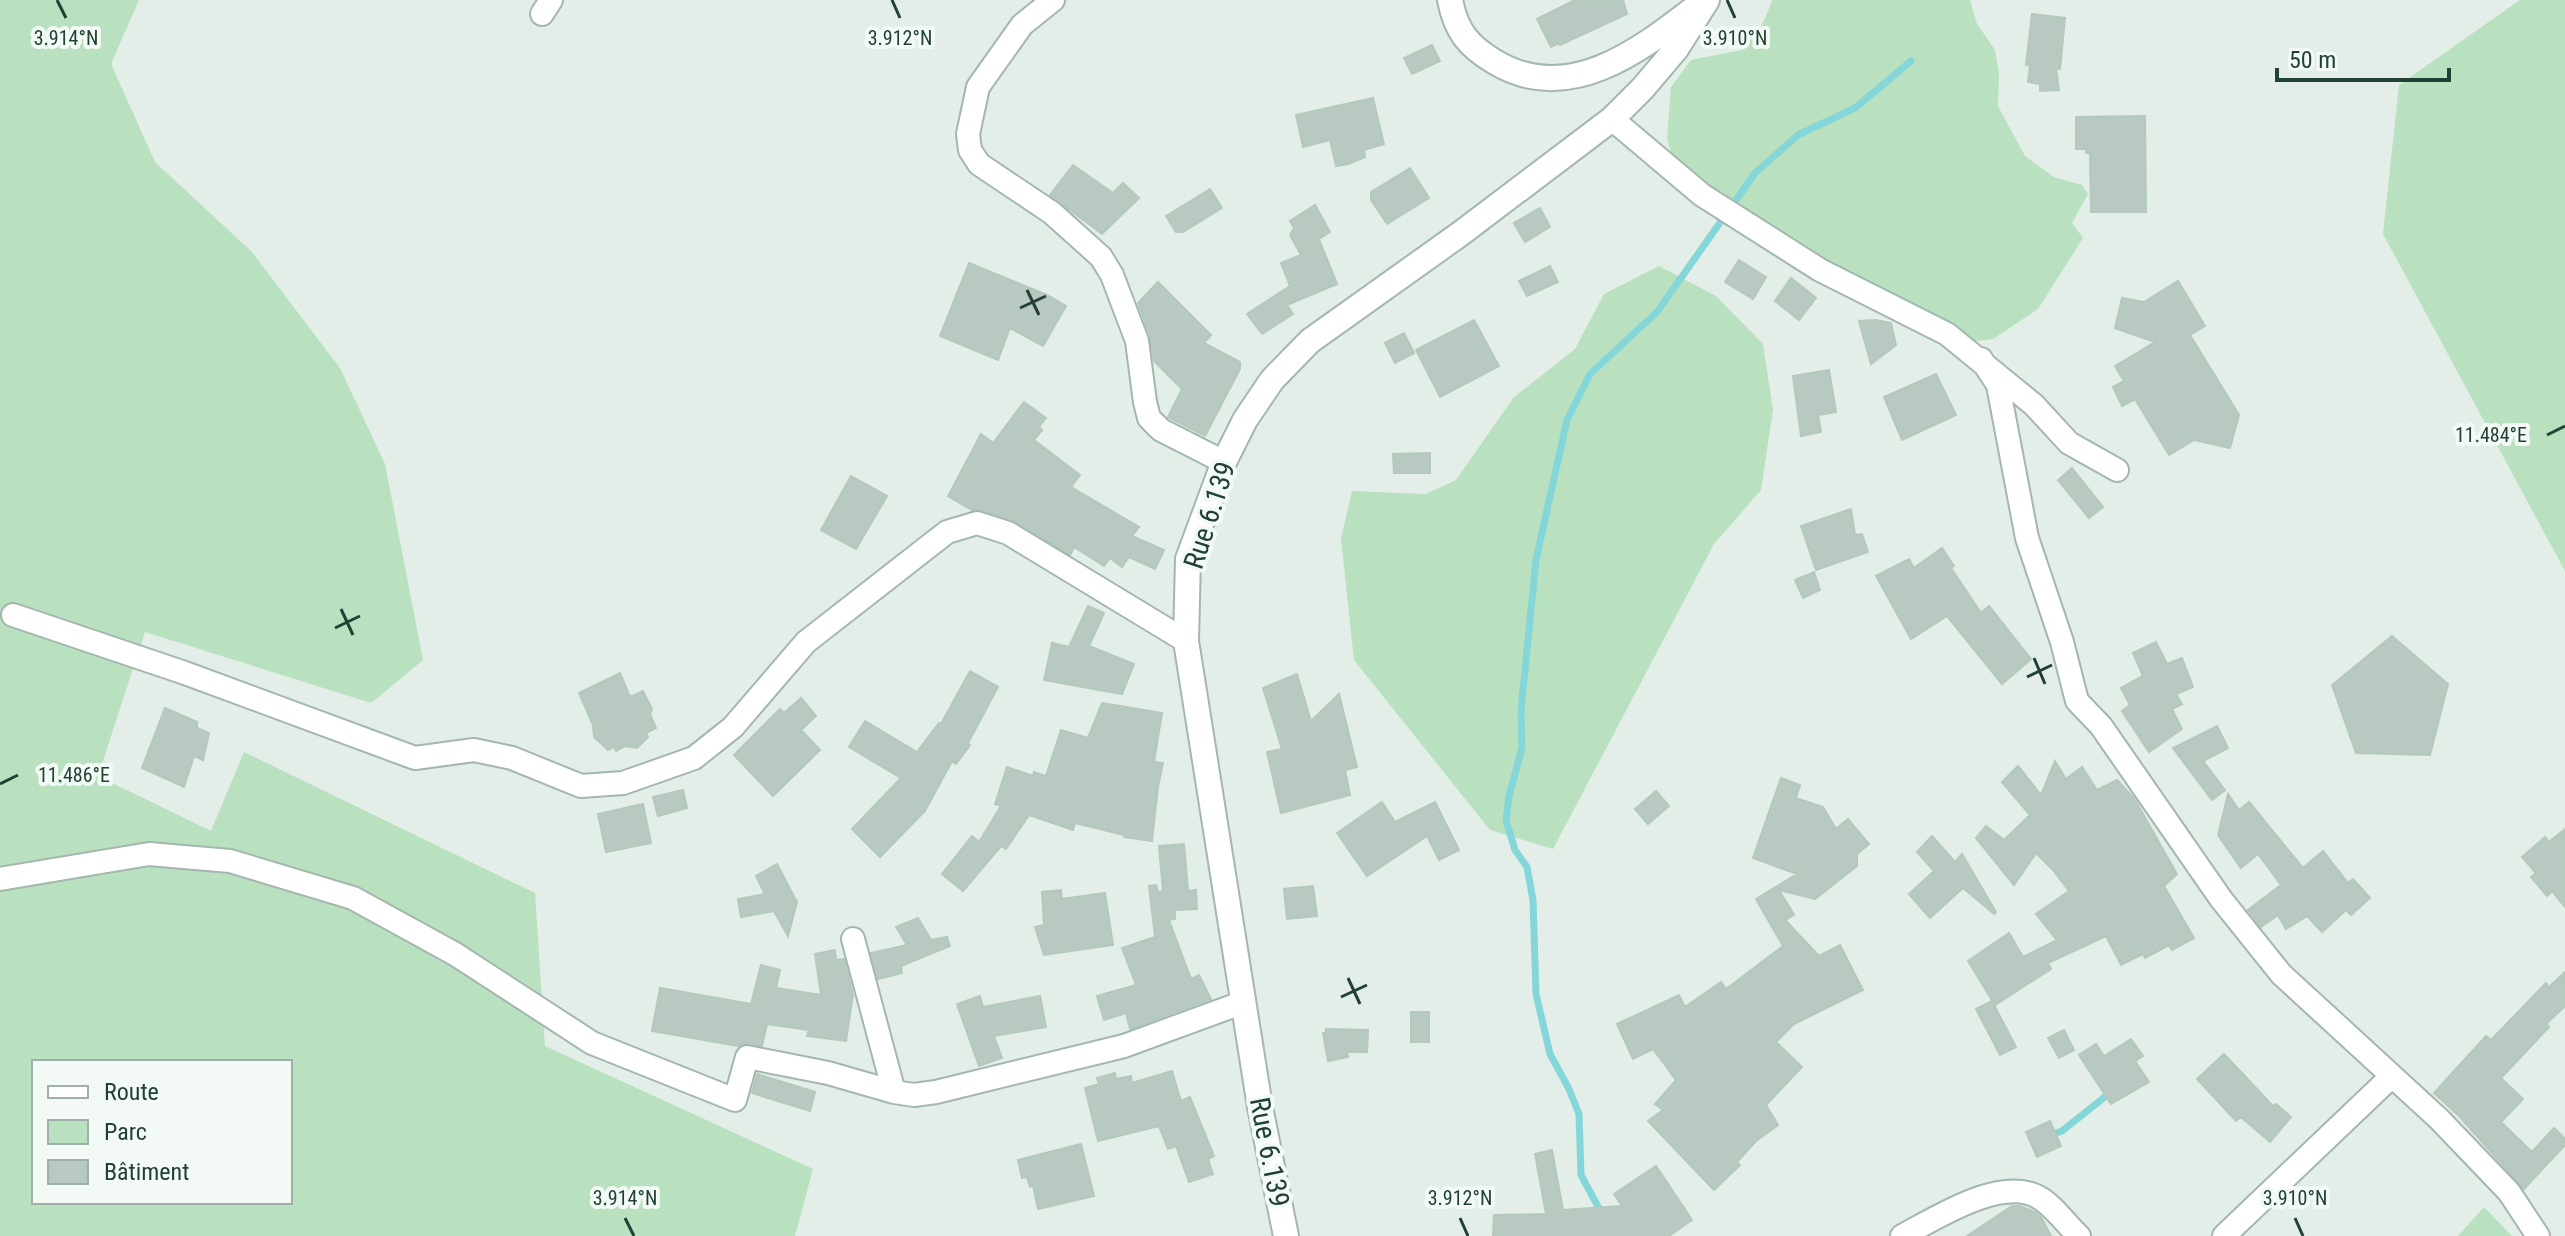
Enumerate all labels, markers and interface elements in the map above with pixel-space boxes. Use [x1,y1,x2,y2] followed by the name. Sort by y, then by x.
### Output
[34,26,98,50] text: 3.914°N
[868,26,932,50] text: 3.912°N
[1703,26,1767,50] text: 3.910°N
[2277,32,2449,82] scale bar
[2289,46,2336,74] text: 50 m
[2455,423,2527,447] text: 11.484°E
[1177,457,1242,573] street label: Rue 6.139
[38,763,110,787] text: 11.486°E
[32,1060,292,1204] legend
[104,1078,159,1106] text: Route
[1243,1095,1296,1210] street label: Rue 6.139
[104,1118,147,1146] text: Parc
[104,1158,189,1186] text: Bâtiment
[593,1186,657,1210] text: 3.914°N
[1428,1186,1492,1210] text: 3.912°N
[2263,1186,2327,1210] text: 3.910°N

